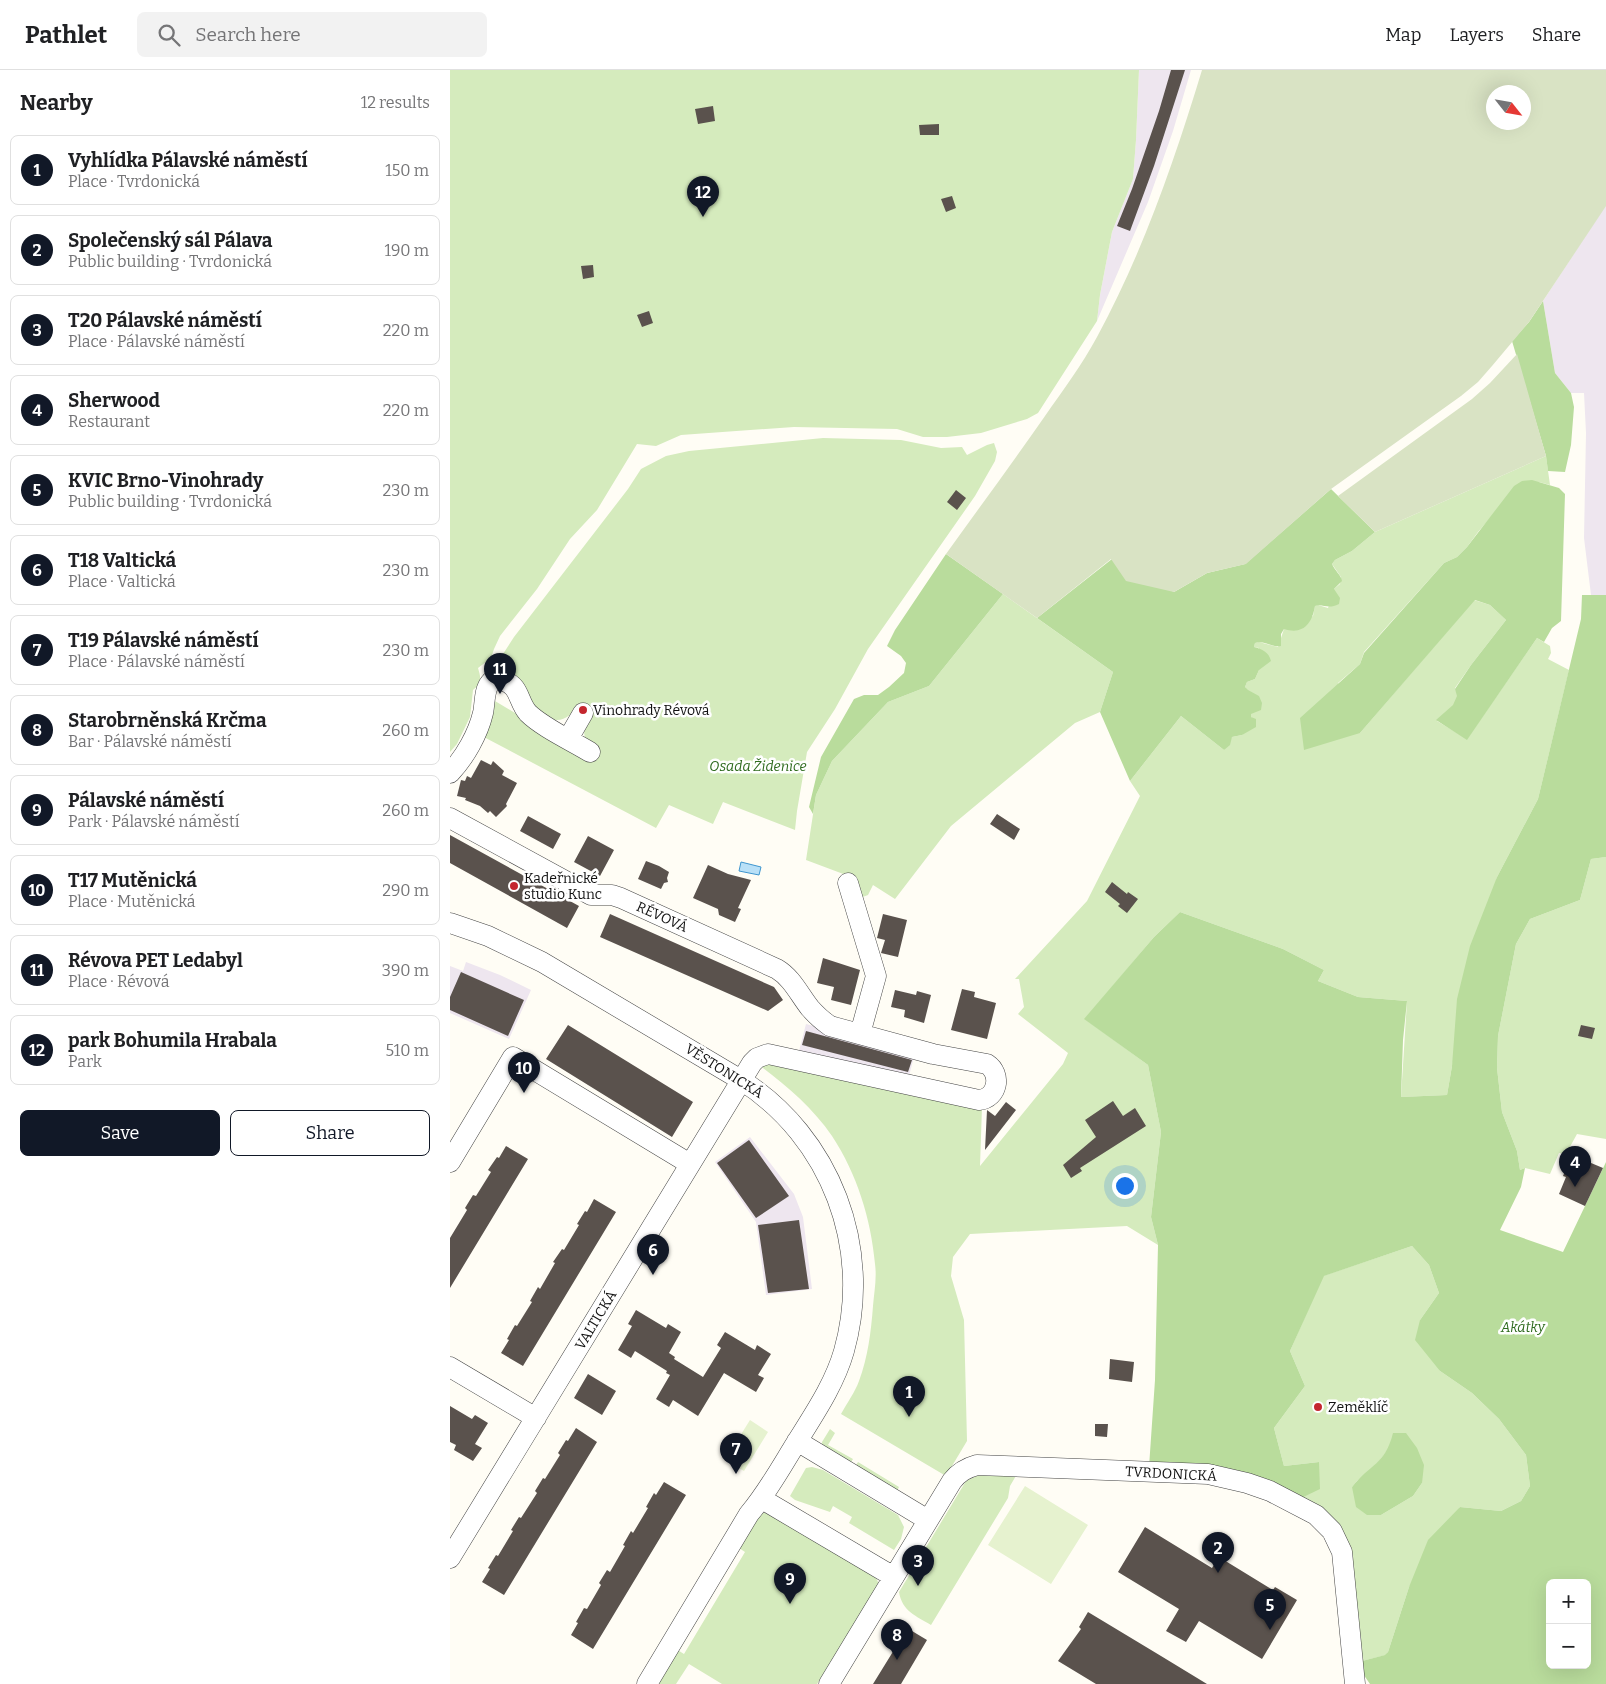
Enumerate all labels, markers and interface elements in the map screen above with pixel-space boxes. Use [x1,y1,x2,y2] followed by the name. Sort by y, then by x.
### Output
[137,12,487,57] search box
[25,21,107,49] text: Pathlet
[155,21,183,49] icon: search
[195,23,301,46] text: Search here
[1385,24,1421,46] text: Map
[1449,24,1504,46] text: Layers
[1532,24,1581,46] text: Share
[1486,85,1531,130] north arrow
[20,90,93,116] text: Nearby
[361,93,430,112] text: 12 results
[68,149,308,172] text: Vyhlídka Pálavské náměstí
[34,161,40,180] text: 1
[385,161,429,180] text: 150 m
[68,172,200,191] text: Place · Tvrdonická
[687,176,719,217] pin: 12
[68,229,272,252] text: Společenský sál Pálava
[32,241,42,260] text: 2
[384,241,429,260] text: 190 m
[68,252,272,271] text: Public building · Tvrdonická
[68,309,262,332] text: T20 Pálavské náměstí
[32,321,42,340] text: 3
[383,321,429,340] text: 220 m
[68,332,245,351] text: Place · Pálavské náměstí
[68,389,160,412] text: Sherwood
[32,401,42,420] text: 4
[383,401,429,420] text: 220 m
[68,412,150,431] text: Restaurant
[68,469,263,492] text: KVIC Brno-Vinohrady
[33,481,41,500] text: 5
[382,481,429,500] text: 230 m
[68,492,272,511] text: Public building · Tvrdonická
[68,549,176,572] text: T18 Valtická
[32,561,42,580] text: 6
[382,561,429,580] text: 230 m
[68,572,176,591] text: Place · Valtická
[68,629,259,652] text: T19 Pálavské náměstí
[33,641,41,660] text: 7
[382,641,429,660] text: 230 m
[68,652,245,671] text: Place · Pálavské náměstí
[484,653,516,694] pin: 11
[593,702,710,719] place label: Vinohrady Révová
[577,704,589,716] marker: Vinohrady Révová
[68,709,267,732] text: Starobrněnská Krčma
[32,721,42,740] text: 8
[382,721,429,740] text: 260 m
[68,732,232,751] text: Bar · Pálavské náměstí
[709,757,807,775] park label: Osada Židenice
[68,789,224,812] text: Pálavské náměstí
[32,801,42,820] text: 9
[382,801,429,820] text: 260 m
[68,812,240,831] text: Park · Pálavské náměstí
[68,869,197,892] text: T17 Mutěnická
[524,870,602,903] place label: Kadeřnické studio Kunc
[508,880,520,892] marker: Kadeřnické studio Kunc
[28,881,46,900] text: 10
[382,881,429,900] text: 290 m
[68,892,196,911] text: Place · Mutěnická
[634,897,691,936] street label: RÉVOVÁ
[68,949,243,972] text: Révova PET Ledabyl
[30,961,44,980] text: 11
[382,961,429,980] text: 390 m
[68,972,169,991] text: Place · Révová
[68,1029,277,1052] text: park Bohumila Hrabala
[682,1039,767,1102] street label: VĚSTONICKÁ
[29,1041,45,1060] text: 12
[385,1041,429,1060] text: 510 m
[68,1052,102,1071] text: Park
[508,1052,540,1093] pin: 10
[20,1110,220,1156] button: Save
[230,1110,430,1156] button: Share
[1559,1146,1591,1187] pin: 4
[1112,1173,1138,1199] your location
[637,1234,669,1275] pin: 6
[571,1287,620,1353] street label: VALTICKÁ
[1500,1319,1546,1336] park label: Akátky
[893,1376,925,1417] pin: 1
[1328,1399,1388,1416] place label: Zeměklíč
[1312,1401,1324,1413] marker: Zeměklíč
[720,1433,752,1474] pin: 7
[1125,1462,1217,1485] street label: TVRDONICKÁ
[1202,1532,1234,1573] pin: 2
[902,1545,934,1586] pin: 3
[774,1563,806,1604] pin: 9
[1546,1579,1591,1669] map controls
[1546,1579,1591,1624] button: +
[1254,1589,1286,1630] pin: 5
[881,1619,913,1660] pin: 8
[1546,1624,1591,1669] button: −

